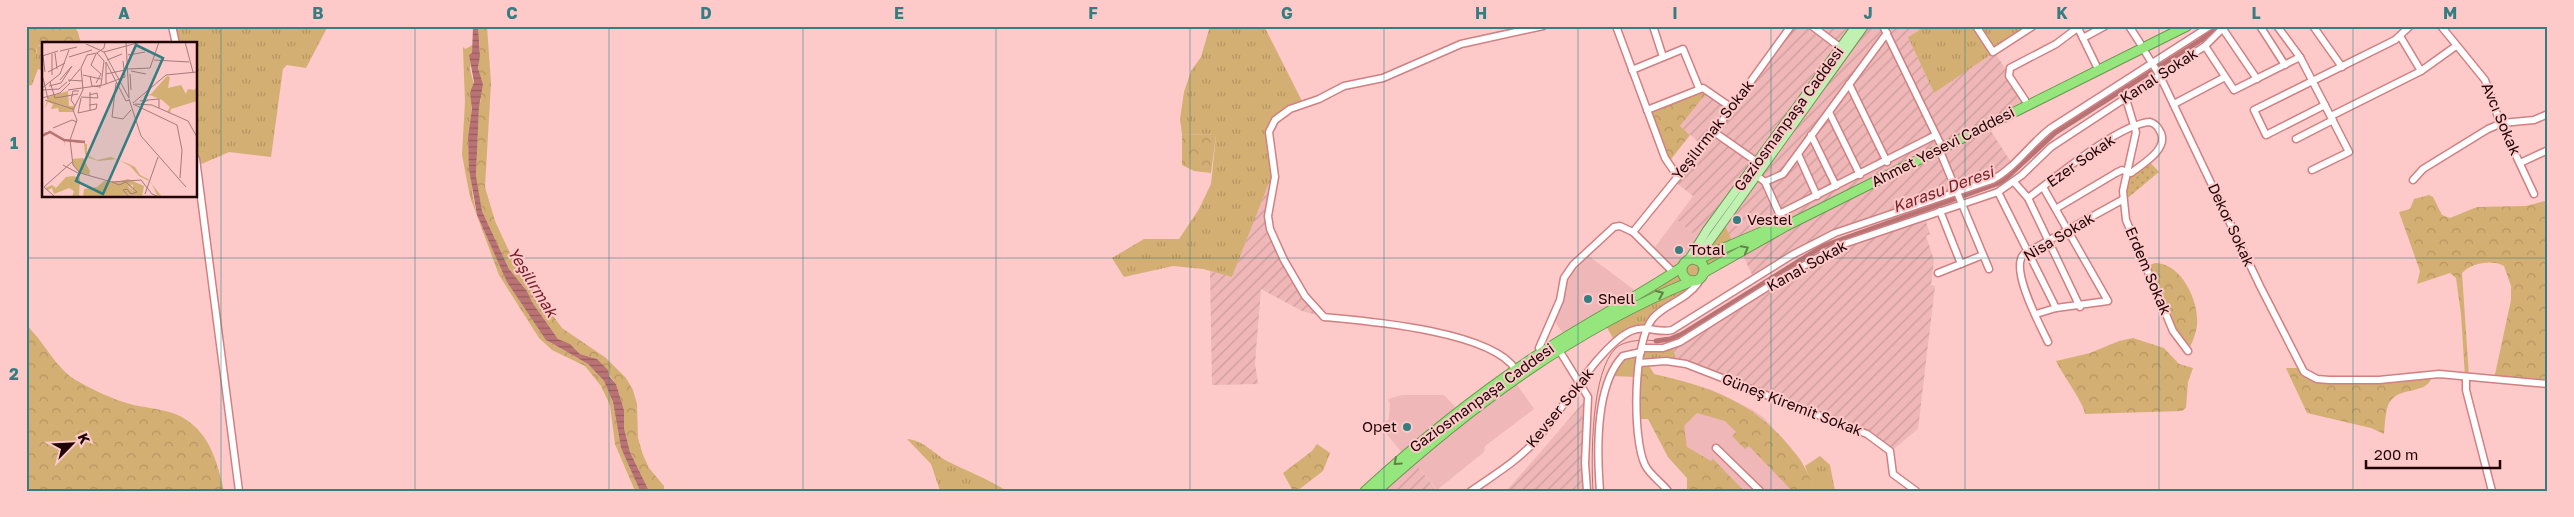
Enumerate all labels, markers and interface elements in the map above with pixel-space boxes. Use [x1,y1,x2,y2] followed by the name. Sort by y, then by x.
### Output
[118,3,130,23] text: A
[312,3,324,23] text: B
[506,3,518,23] text: C
[700,3,712,23] text: D
[894,3,904,23] text: E
[1088,3,1098,23] text: F
[1281,3,1293,23] text: G
[1475,3,1487,23] text: H
[1672,3,1678,23] text: I
[1863,3,1873,23] text: J
[2056,3,2068,23] text: K
[2251,3,2261,23] text: L
[2443,3,2457,23] text: M
[42,42,198,198] inset map
[1730,43,1847,194] street label: Gaziosmanpaşa Caddesi
[2116,43,2201,107] street label: Kanal Sokak
[1668,76,1757,183] street label: Yeşilırmak Sokak
[2479,80,2525,158] street label: Avcı Sokak
[1868,102,2017,190] street label: Ahmet Yesevi Caddesi
[2043,130,2118,190] street label: Ezer Sokak
[10,133,18,153] text: 1
[1890,161,1998,216] water label: Karasu Deresi
[2205,180,2259,270] street label: Dekor Sokak
[2020,208,2098,264] street label: Nisa Sokak
[1747,210,1793,228] place label: Vestel
[1731,214,1743,226] marker: Vestel
[2122,224,2176,318] street label: Erdem Sokak
[1763,235,1850,295] street label: Kanal Sokak
[1689,240,1725,258] place label: Total
[504,243,563,322] water label: Yeşilırmak
[1673,244,1685,256] marker: Total
[1740,245,1749,255] one-way arrow
[1598,289,1635,307] place label: Shell
[1655,289,1664,300] one-way arrow
[1582,293,1594,305] marker: Shell
[1406,339,1557,456] street label: Gaziosmanpaşa Caddesi
[9,364,19,384] text: 2
[1522,364,1597,451] street label: Kevser Sokak
[1720,369,1866,439] street label: Güneş Kiremit Sokak
[1362,417,1397,435] place label: Opet
[48,420,98,470] north arrow
[1401,421,1413,433] marker: Opet
[75,430,94,447] text: K
[2366,437,2500,469] scale bar
[2374,445,2418,463] text: 200 m
[1393,456,1402,465] one-way arrow

